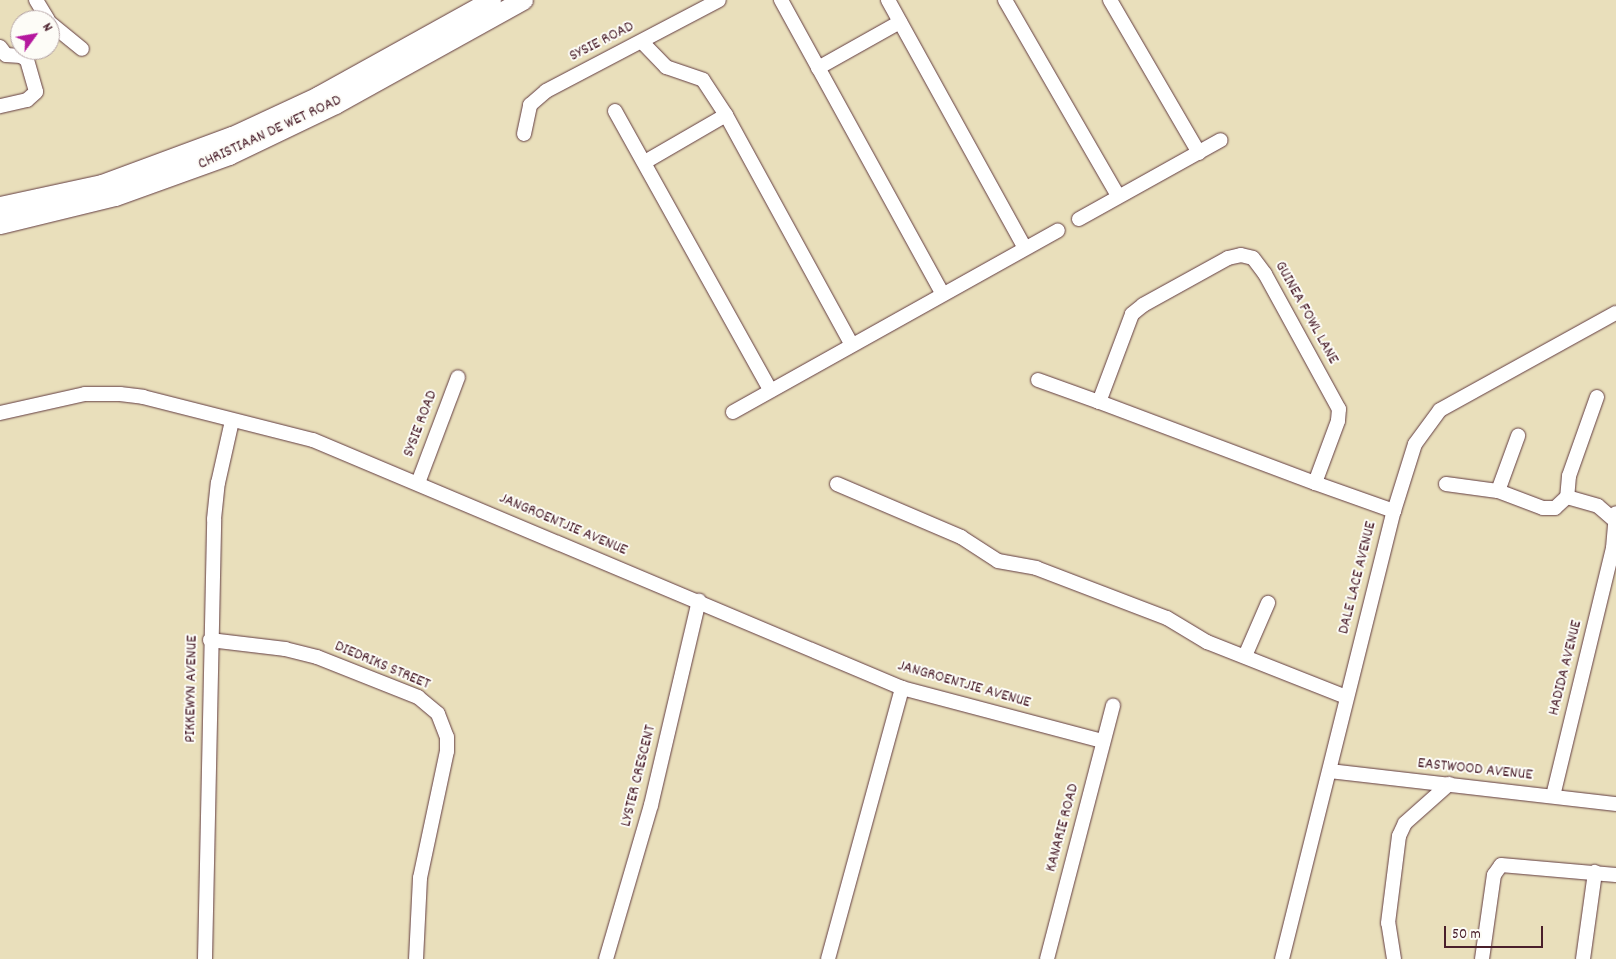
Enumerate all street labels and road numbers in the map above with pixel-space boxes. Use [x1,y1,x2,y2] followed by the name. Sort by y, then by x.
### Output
[567,18,637,66] street label: SYSIE ROAD
[195,91,345,175] street label: CHRISTIAAN DE WET ROAD
[1270,258,1342,368] street label: GUINEA FOWL LANE
[400,388,442,460] street label: SYSIE ROAD
[496,489,630,561] street label: JANGROENTJIE AVENUE
[1335,520,1381,636] street label: DALE LACE AVENUE
[1545,618,1587,718] street label: HADIDA AVENUE
[181,635,203,743] street label: PIKKEWYN AVENUE
[331,637,433,695] street label: DIEDRIKS STREET
[895,657,1033,713] street label: JANGROENTJIE AVENUE
[617,723,661,829] street label: LYSTER CRESCENT
[1417,754,1533,786] street label: EASTWOOD AVENUE
[1042,782,1084,874] street label: KANARIE ROAD

